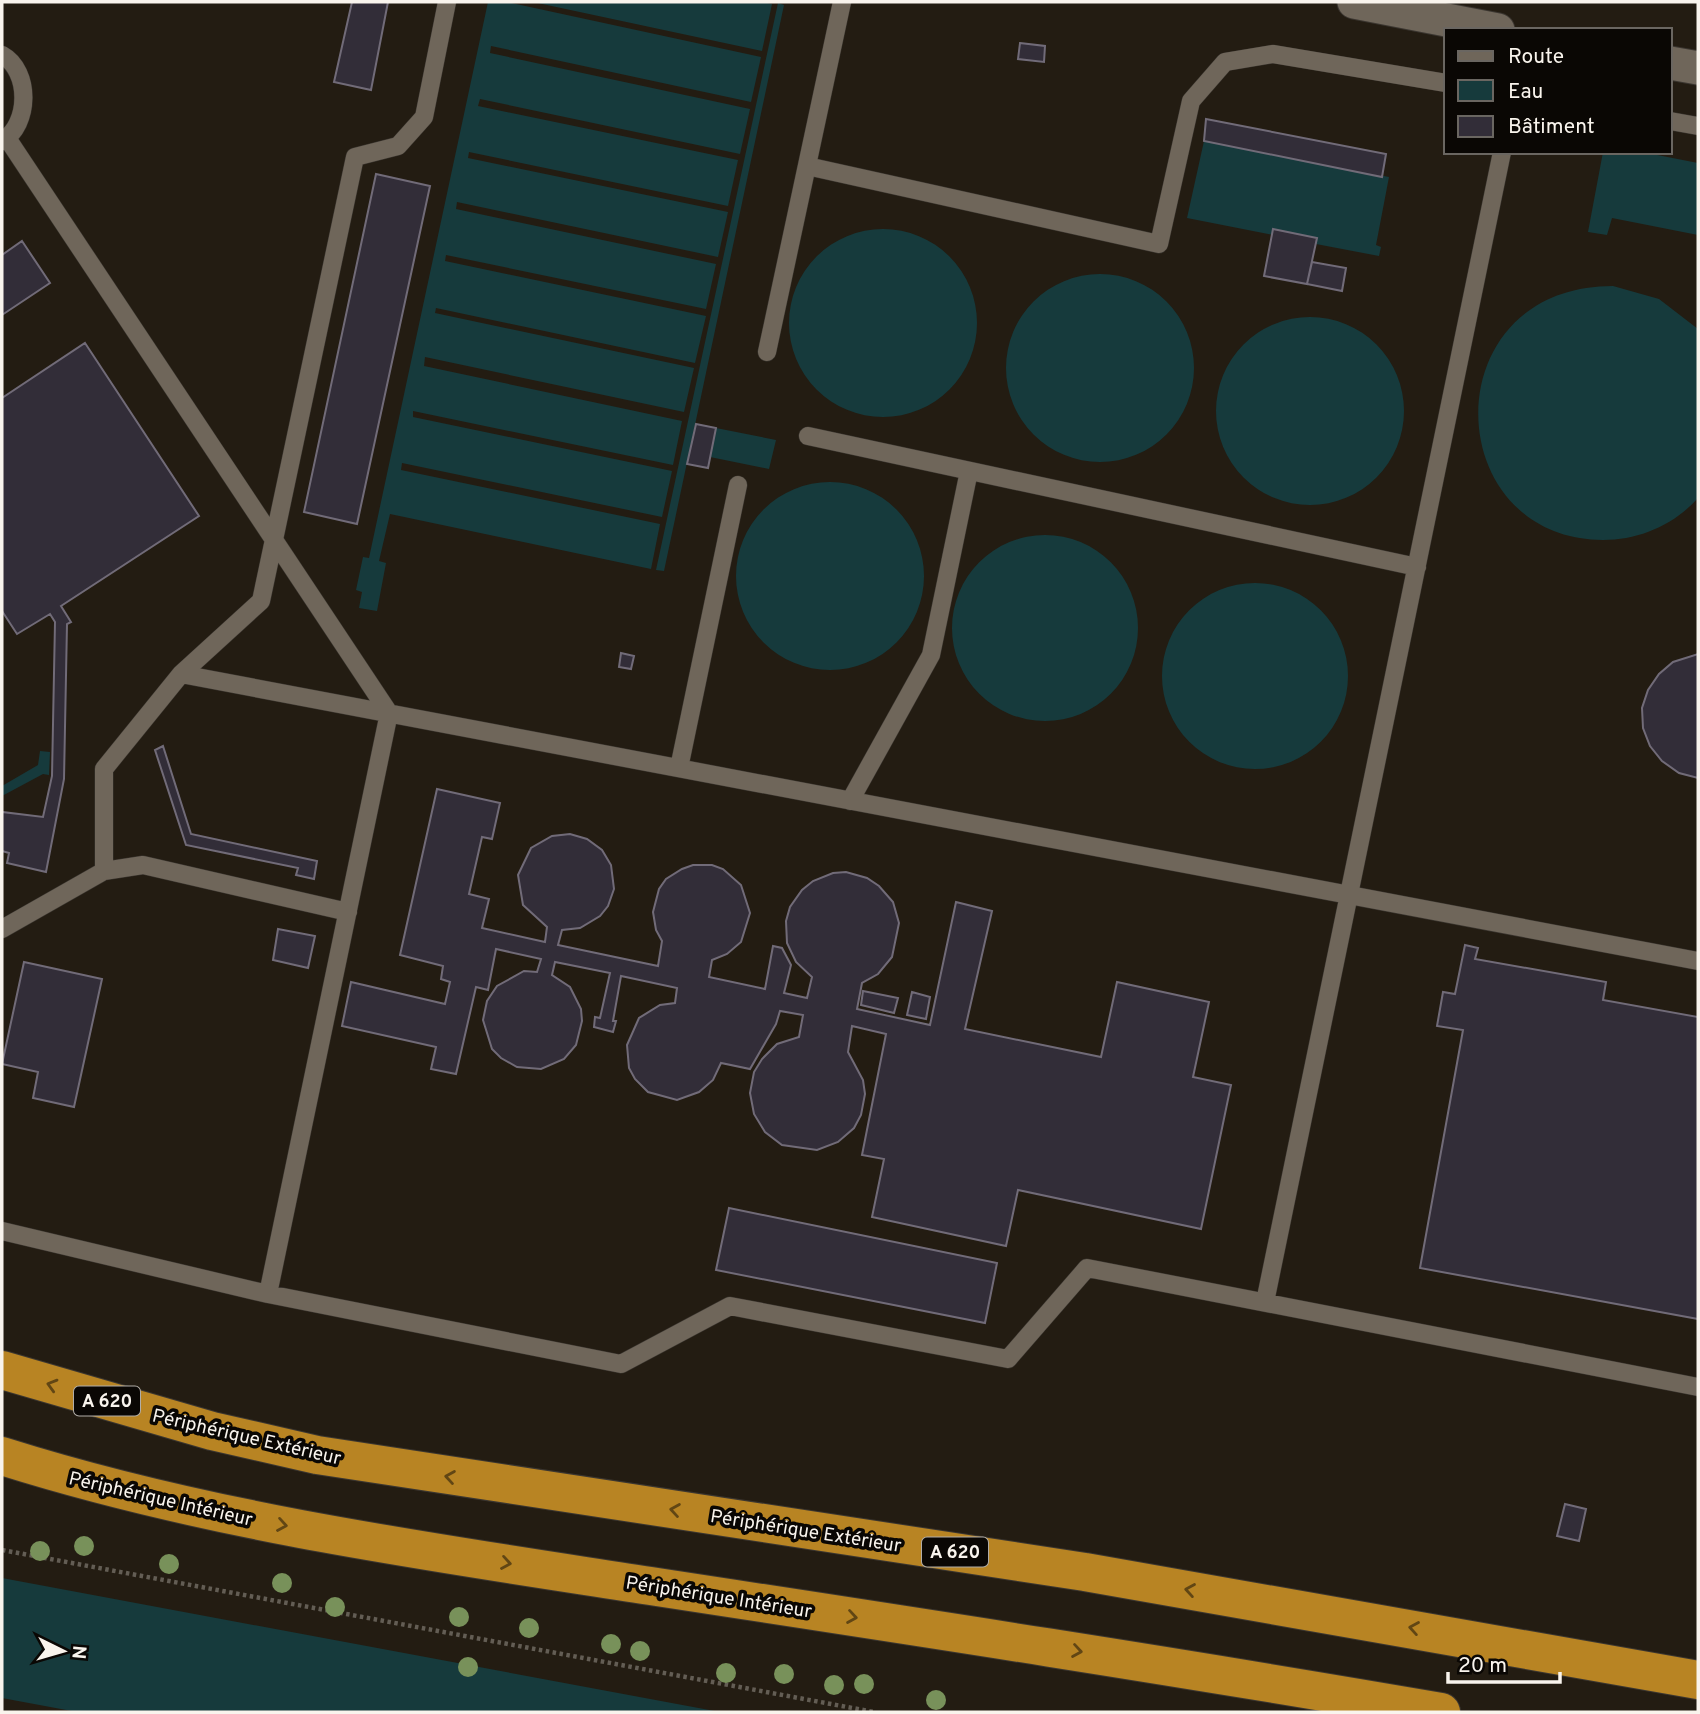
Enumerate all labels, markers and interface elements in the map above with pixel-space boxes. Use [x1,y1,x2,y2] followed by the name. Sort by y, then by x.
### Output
[1444,28,1672,154] legend
[1508,44,1564,71] text: Route
[1508,79,1543,106] text: Eau
[1508,114,1595,141] text: Bâtiment
[46,1378,58,1393] one-way arrow
[74,1386,140,1416] road number: A 620
[150,1405,344,1472] street label: Périphérique Extérieur
[66,1467,255,1533] street label: Périphérique Intérieur
[444,1469,455,1484] one-way arrow
[669,1503,680,1518] one-way arrow
[708,1505,904,1559] street label: Périphérique Extérieur
[276,1517,288,1532] one-way arrow
[922,1538,988,1567] road number: A 620
[500,1555,512,1570] one-way arrow
[624,1571,814,1625] street label: Périphérique Intérieur
[1184,1583,1196,1598] one-way arrow
[846,1609,858,1624] one-way arrow
[28,1616,98,1686] north arrow
[1408,1621,1420,1636] one-way arrow
[1448,1640,1560,1684] scale bar
[65,1644,90,1660] text: N
[1071,1644,1083,1659] one-way arrow
[1458,1653,1507,1680] text: 20 m

